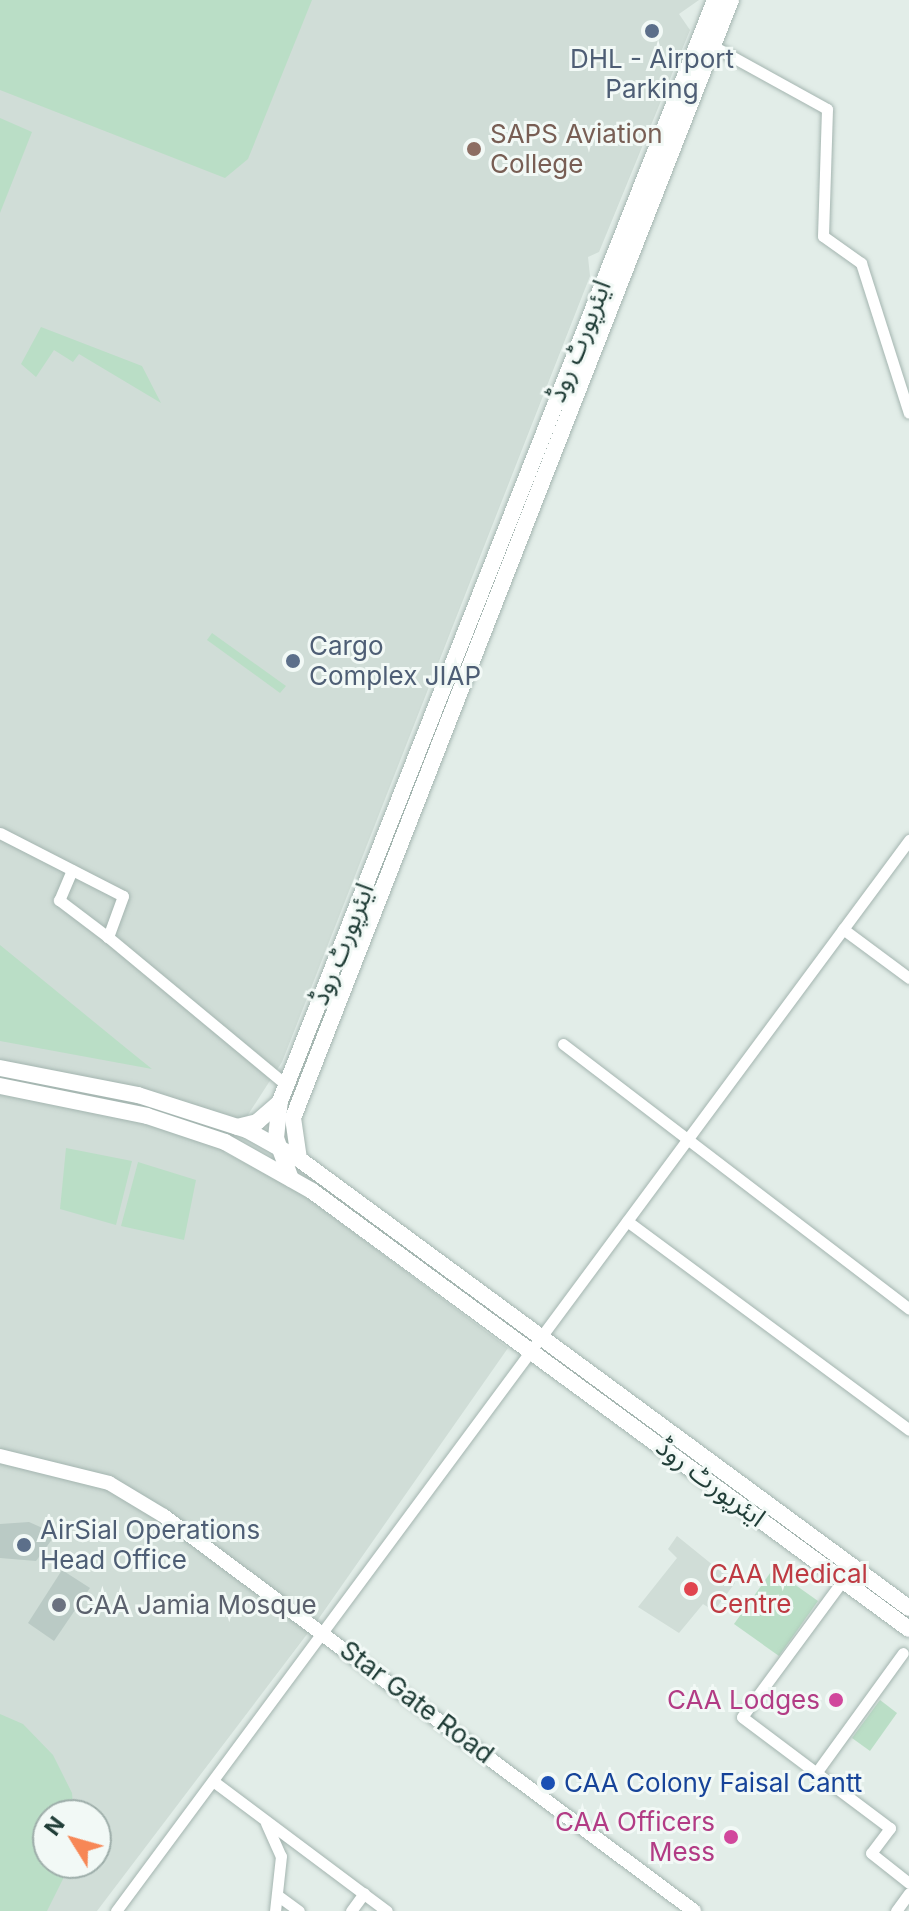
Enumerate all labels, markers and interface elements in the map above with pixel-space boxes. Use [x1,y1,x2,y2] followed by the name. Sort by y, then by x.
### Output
[643,22,661,40] marker: DHL - Airport Parking
[570,43,734,104] place label: DHL - Airport Parking
[490,118,663,180] place label: SAPS Aviation College
[465,140,483,158] marker: SAPS Aviation College
[540,276,618,406] street label: ایئرپورٹ روڈ
[309,630,481,692] place label: Cargo Complex JIAP
[284,652,302,670] marker: Cargo Complex JIAP
[303,879,381,1009] street label: ایئرپورٹ روڈ
[650,1431,772,1533] street label: ایئرپورٹ روڈ
[40,1514,260,1576] place label: AirSial Operations Head Office
[15,1536,33,1554] marker: AirSial Operations Head Office
[709,1558,868,1620] place label: CAA Medical Centre
[680,1578,702,1600] marker: CAA Medical Centre
[75,1589,317,1621] place label: CAA Jamia Mosque
[50,1596,68,1614] marker: CAA Jamia Mosque
[334,1634,500,1770] street label: Star Gate Road
[667,1684,820,1716] place label: CAA Lodges
[827,1691,845,1709] marker: CAA Lodges
[564,1767,862,1799] place label: CAA Colony Faisal Cantt
[539,1774,557,1792] marker: CAA Colony Faisal Cantt
[32,1799,112,1879] north arrow
[555,1806,715,1868] place label: CAA Officers Mess
[39,1811,70,1840] text: N
[722,1828,740,1846] marker: CAA Officers Mess

